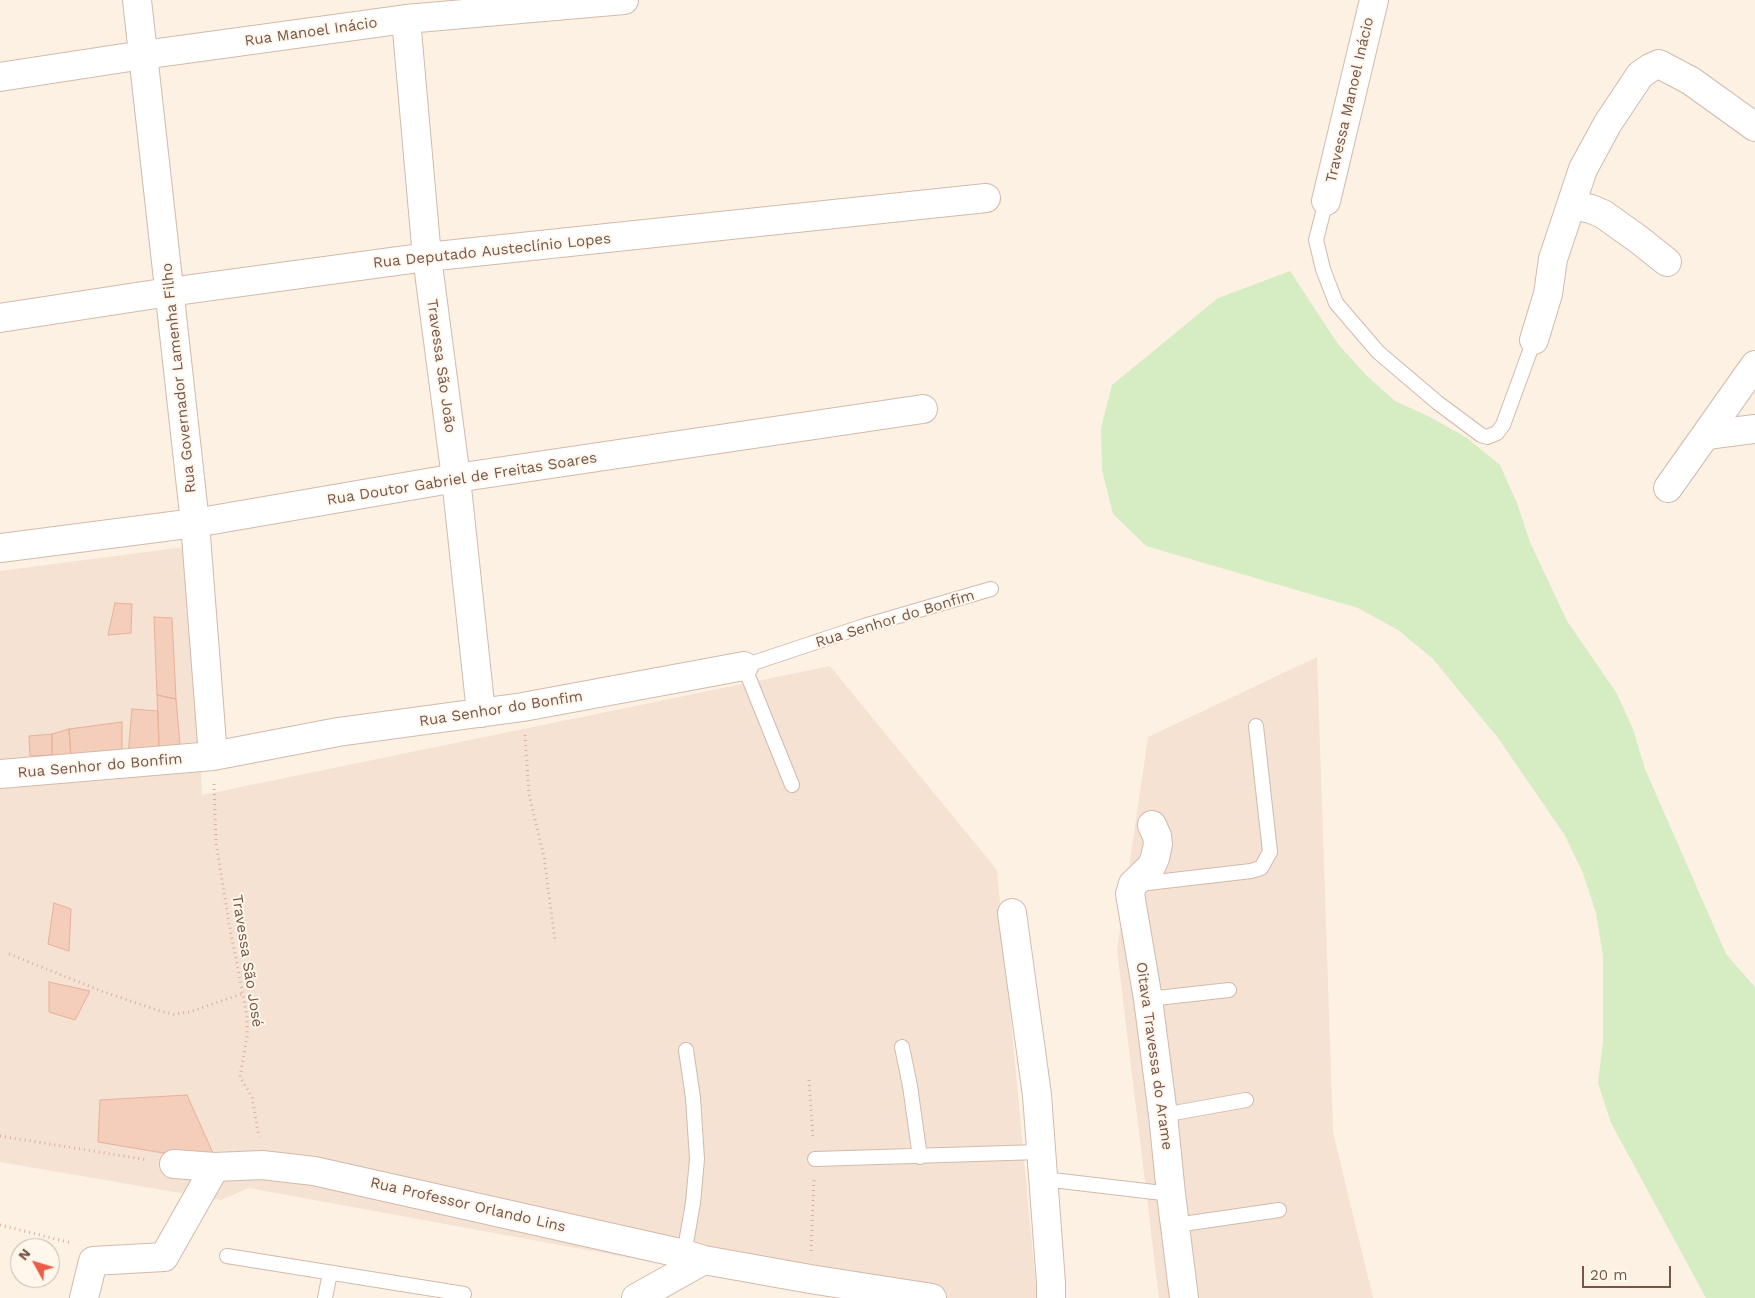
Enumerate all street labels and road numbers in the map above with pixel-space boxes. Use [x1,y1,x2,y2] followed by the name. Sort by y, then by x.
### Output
[243,14,379,50] street label: Rua Manoel Inácio
[1322,15,1378,185] street label: Travessa Manoel Inácio
[372,230,612,272] street label: Rua Deputado Austeclínio Lopes
[158,262,200,494] street label: Rua Governador Lamenha Filho
[423,298,459,434] street label: Travessa São João
[326,449,598,509] street label: Rua Doutor Gabriel de Freitas Soares
[813,586,977,652] street label: Rua Senhor do Bonfim
[418,687,584,731] street label: Rua Senhor do Bonfim
[17,750,183,782] street label: Rua Senhor do Bonfim
[228,893,266,1029] street label: Travessa São José
[1132,961,1176,1151] street label: Oitava Travessa do Arame
[368,1174,568,1236] street label: Rua Professor Orlando Lins

